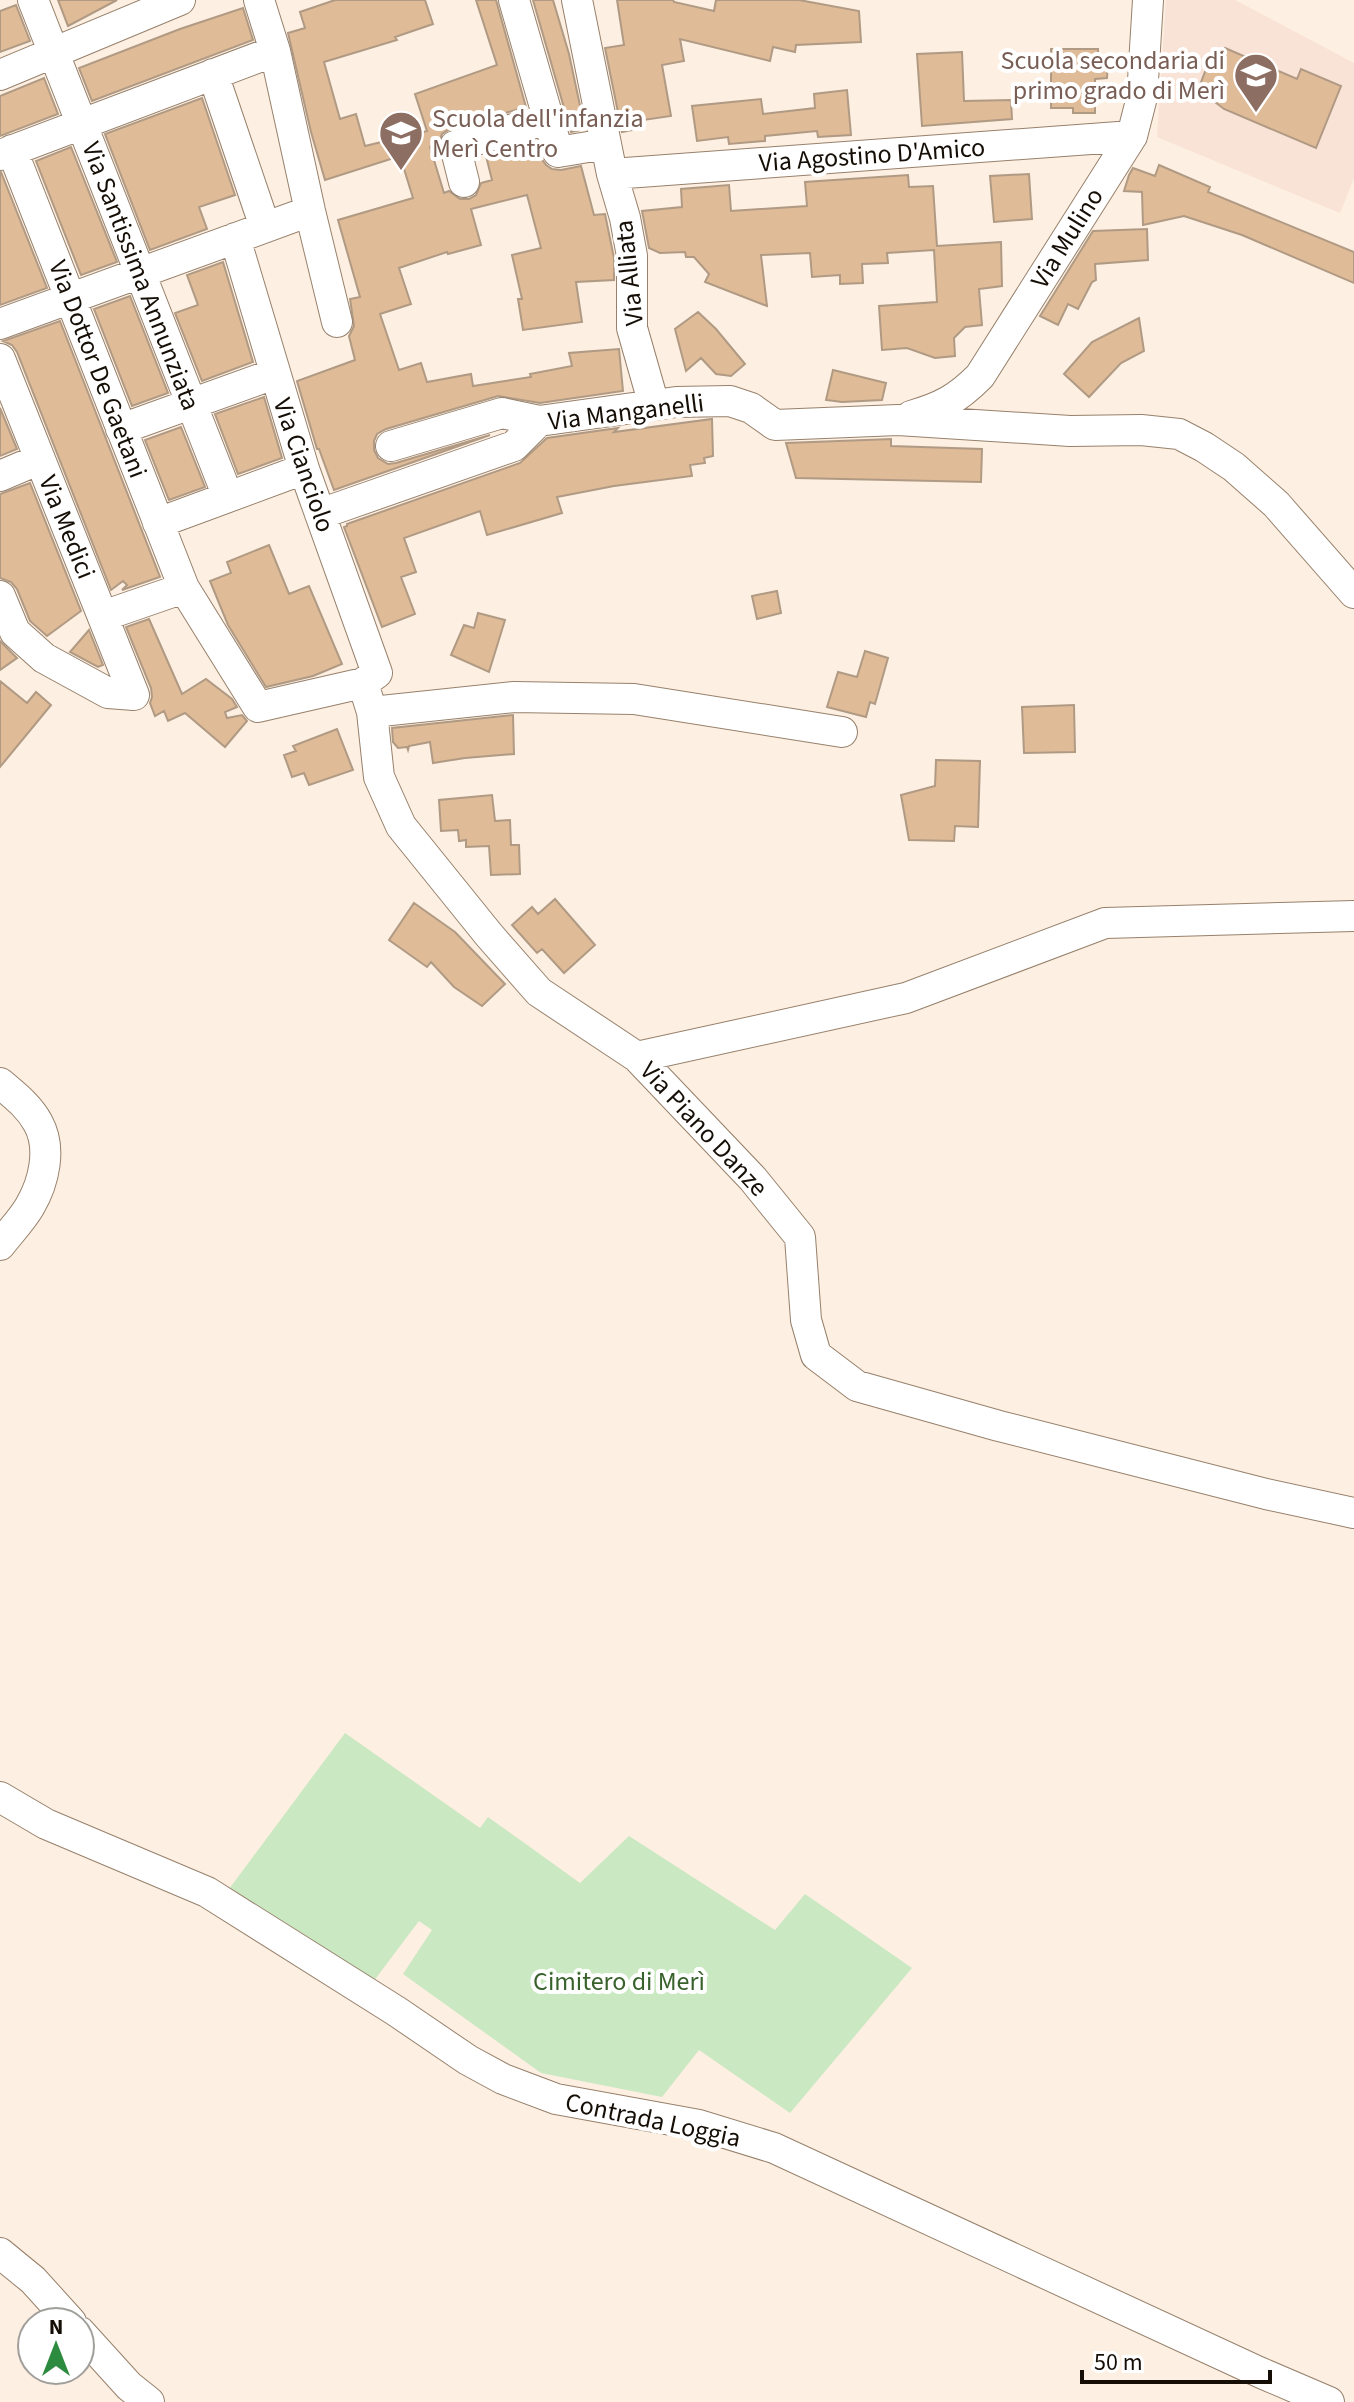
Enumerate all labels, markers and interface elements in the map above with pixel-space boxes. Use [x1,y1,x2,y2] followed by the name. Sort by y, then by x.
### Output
[1001,42,1225,109] place label: Scuola secondaria di primo grado di Merì
[1232,51,1280,114] school or university icon: Scuola secondaria di primo grado di Merì
[432,100,644,167] place label: Scuola dell'infanzia Merì Centro
[377,109,425,172] school or university icon: Scuola dell'infanzia Merì Centro
[758,129,986,181] street label: Via Agostino D'Amico
[73,136,209,416] street label: Via Santissima Annunziata
[1022,181,1112,295] street label: Via Mulino
[605,218,653,328] street label: Via Alliata
[39,255,157,483] street label: Via Dottor De Gaetani
[546,384,706,440] street label: Via Manganelli
[264,393,344,537] street label: Via Cianciolo
[29,470,105,584] street label: Via Medici
[632,1053,776,1205] street label: Via Piano Danze
[533,1963,705,2000] park label: Cimitero di Merì
[562,2083,744,2157] street label: Contrada Loggia
[16,2306,96,2386] north arrow
[49,2311,63,2343] text: N
[1082,2334,1270,2384] scale bar
[1094,2345,1143,2380] text: 50 m

